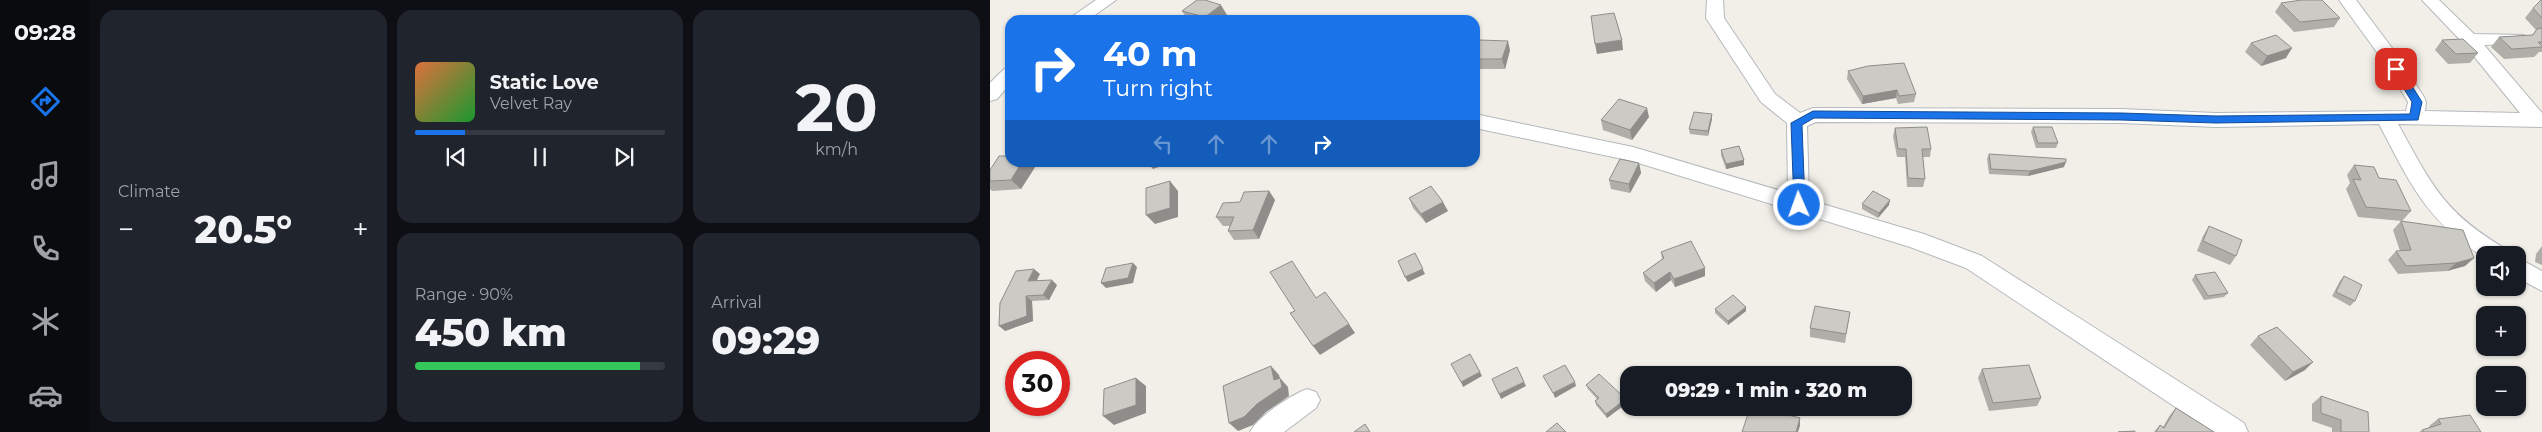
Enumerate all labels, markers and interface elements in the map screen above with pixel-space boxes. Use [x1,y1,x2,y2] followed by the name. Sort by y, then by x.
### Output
[14,19,76,46] text: 09:28
[1103,32,1198,75] text: 40 m
[1020,35,1085,100] icon: right
[2375,48,2417,90] pin
[2382,55,2410,83] icon: arrive
[795,68,878,147] text: 20
[490,71,599,94] text: Static Love
[1103,75,1213,102] text: Turn right
[28,84,63,119] icon: directions
[490,94,572,113] text: Velvet Ray
[1149,130,1177,158] icon: left
[1202,130,1230,158] icon: ahead
[1255,130,1283,158] icon: ahead
[1308,130,1336,158] icon: right
[815,140,858,159] text: km/h
[442,143,470,171] icon: previous
[526,143,554,171] icon: pause
[610,143,638,171] icon: next
[28,158,63,193] icon: music
[1772,178,1824,230] position arrow
[118,182,180,201] text: Climate
[194,206,292,253] text: 20.5°
[118,212,134,246] text: −
[353,212,369,246] text: +
[28,231,63,266] icon: phone
[2476,246,2526,416] map controls
[2476,246,2526,296] button: sound
[415,285,513,304] text: Range · 90%
[711,293,762,312] text: Arrival
[28,304,63,339] icon: climate
[2476,306,2526,356] button: +
[415,309,567,356] text: 450 km
[711,317,820,364] text: 09:29
[1005,351,1070,416] speed limit sign: 30
[2476,366,2526,416] button: −
[28,378,63,413] icon: car
[1665,379,1867,402] text: 09:29 · 1 min · 320 m

